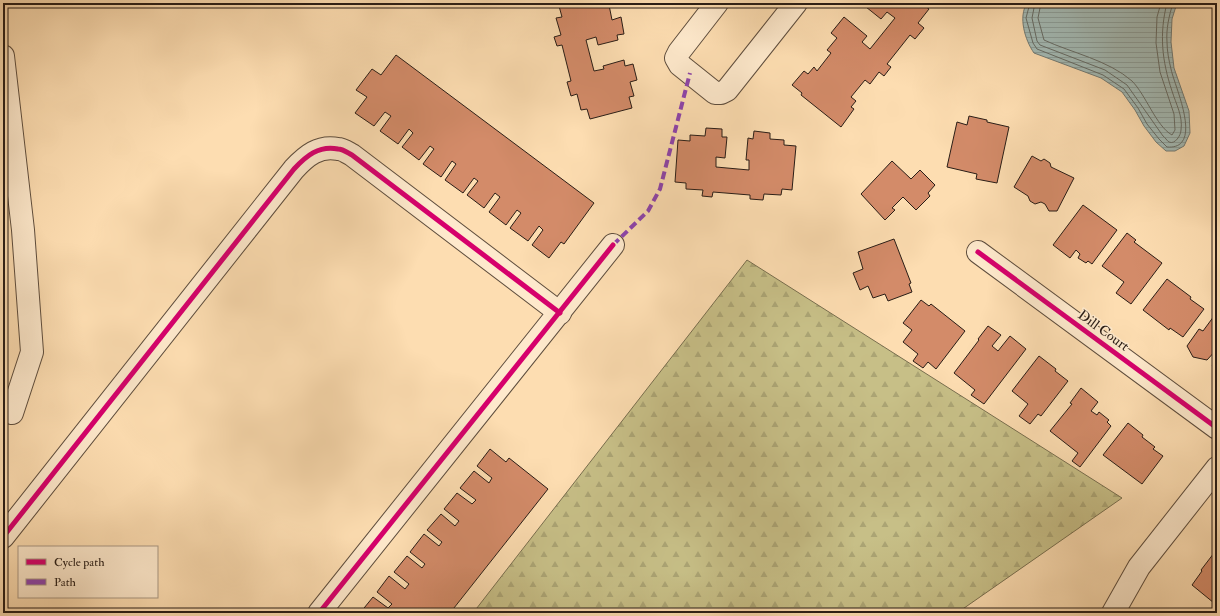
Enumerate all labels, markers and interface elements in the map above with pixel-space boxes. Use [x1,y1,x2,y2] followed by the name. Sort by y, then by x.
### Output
[1075,306,1133,355] street label: Dill Court
[18,546,158,598] legend
[54,555,105,570] text: Cycle path
[54,575,77,590] text: Path

